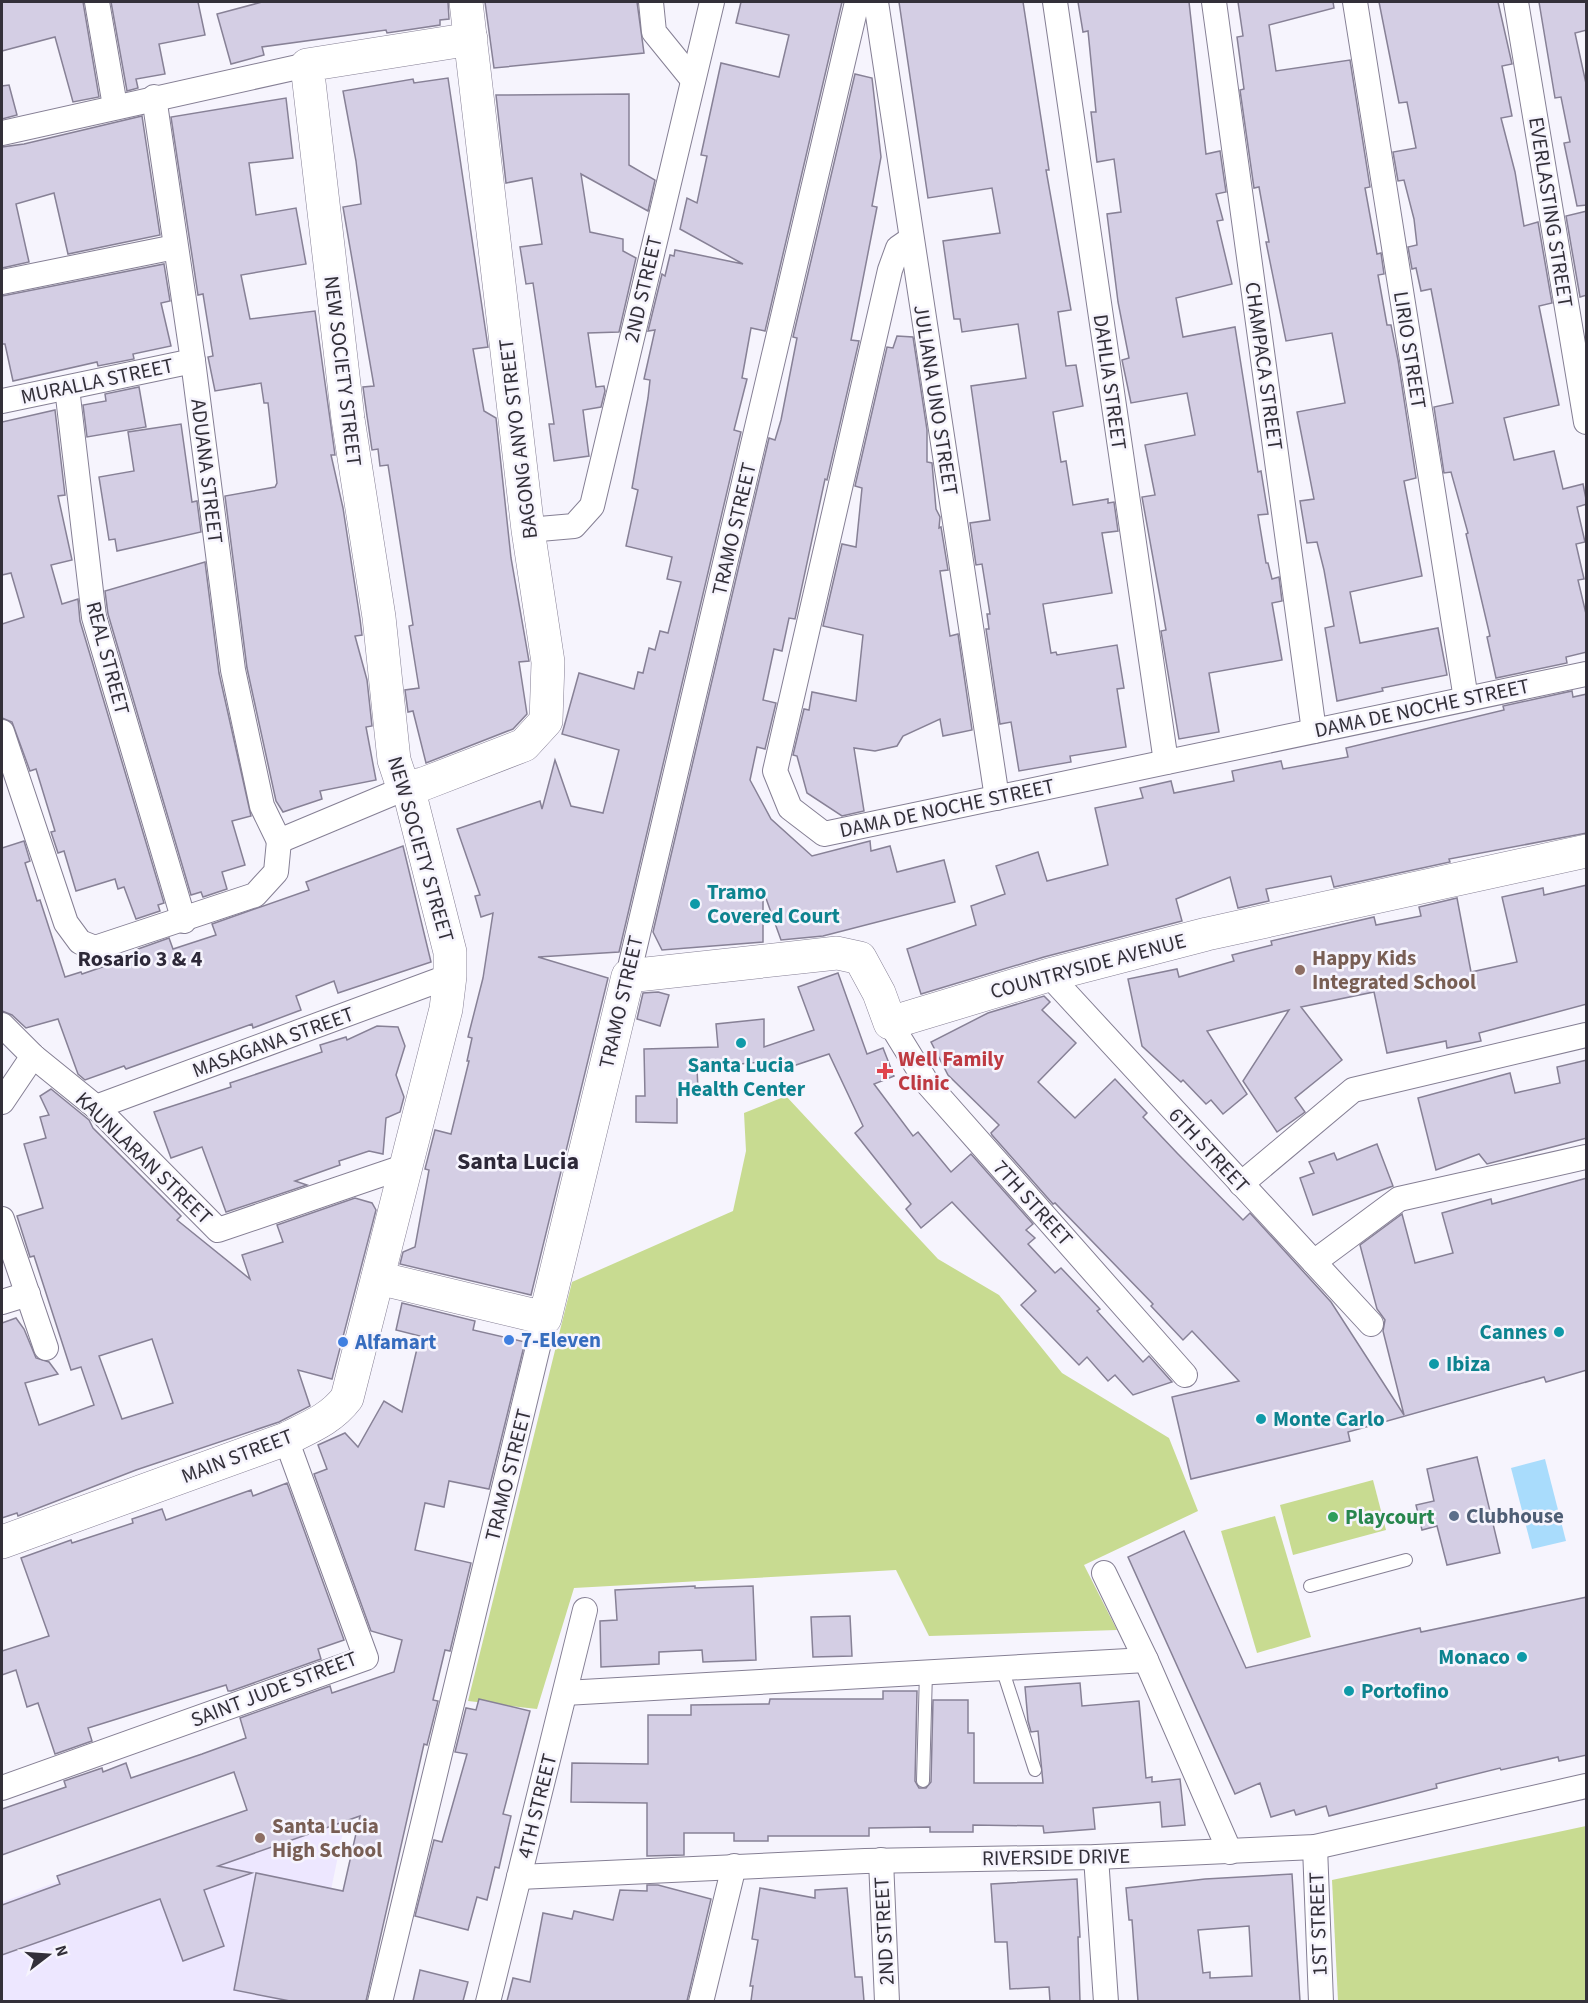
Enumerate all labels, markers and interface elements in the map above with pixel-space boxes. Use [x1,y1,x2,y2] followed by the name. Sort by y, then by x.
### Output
[1521,115,1581,309] street label: EVERLASTING STREET
[616,233,670,345] street label: 2ND STREET
[316,274,370,468] street label: NEW SOCIETY STREET
[1237,280,1291,452] street label: CHAMPACA STREET
[1386,289,1434,411] street label: LIRIO STREET
[906,303,966,497] street label: JULIANA UNO STREET
[1086,312,1134,452] street label: DAHLIA STREET
[491,337,545,541] street label: BAGONG ANYO STREET
[18,350,176,412] street label: MURALLA STREET
[183,397,231,545] street label: ADUANA STREET
[704,460,764,598] street label: TRAMO STREET
[78,598,138,718] street label: REAL STREET
[1312,671,1532,745] street label: DAMA DE NOCHE STREET
[380,753,462,945] street label: NEW SOCIETY STREET
[837,771,1057,845] street label: DAMA DE NOCHE STREET
[707,877,840,931] place label: Tramo Covered Court
[688,897,702,911] marker: Tramo Covered Court
[987,925,1189,1007] street label: COUNTRYSIDE AVENUE
[591,933,651,1071] street label: TRAMO STREET
[78,943,203,975] district label: Rosario 3 & 4
[1312,943,1476,997] place label: Happy Kids Integrated School
[1293,963,1307,977] marker: Happy Kids Integrated School
[188,999,358,1085] street label: MASAGANA STREET
[734,1036,748,1050] marker: Santa Lucia Health Center
[898,1044,1004,1098] place label: Well Family Clinic
[677,1050,806,1104] place label: Santa Lucia Health Center
[876,1062,894,1080] marker: Well Family Clinic
[69,1085,219,1231] street label: KAUNLARAN STREET
[1162,1101,1256,1199] street label: 6TH STREET
[457,1144,579,1179] district label: Santa Lucia
[986,1153,1080,1253] street label: 7TH STREET
[1480,1317,1547,1347] place label: Cannes
[521,1325,601,1355] place label: 7-Eleven
[1552,1325,1566,1339] marker: Cannes
[354,1327,436,1357] place label: Alfamart
[502,1333,516,1347] marker: 7-Eleven
[336,1335,350,1349] marker: Alfamart
[1446,1349,1491,1379] place label: Ibiza
[1427,1357,1441,1371] marker: Ibiza
[1273,1404,1385,1434] place label: Monte Carlo
[477,1406,539,1544] street label: TRAMO STREET
[1254,1412,1268,1426] marker: Monte Carlo
[177,1421,297,1491] street label: MAIN STREET
[1466,1501,1564,1531] place label: Clubhouse
[1345,1502,1435,1532] place label: Playcourt
[1447,1509,1461,1523] marker: Clubhouse
[1326,1510,1340,1524] marker: Playcourt
[1438,1642,1510,1672] place label: Monaco
[186,1643,362,1735] street label: SAINT JUDE STREET
[1515,1650,1529,1664] marker: Monaco
[1361,1676,1449,1706] place label: Portofino
[1342,1684,1356,1698] marker: Portofino
[510,1750,564,1862] street label: 4TH STREET
[272,1811,382,1865] place label: Santa Lucia High School
[253,1831,267,1845] marker: Santa Lucia High School
[982,1841,1130,1873] street label: RIVERSIDE DRIVE
[1301,1871,1335,1977] street label: 1ST STREET
[866,1876,902,1986] street label: 2ND STREET
[18,1925,78,1985] north arrow
[49,1943,73,1959] text: N

